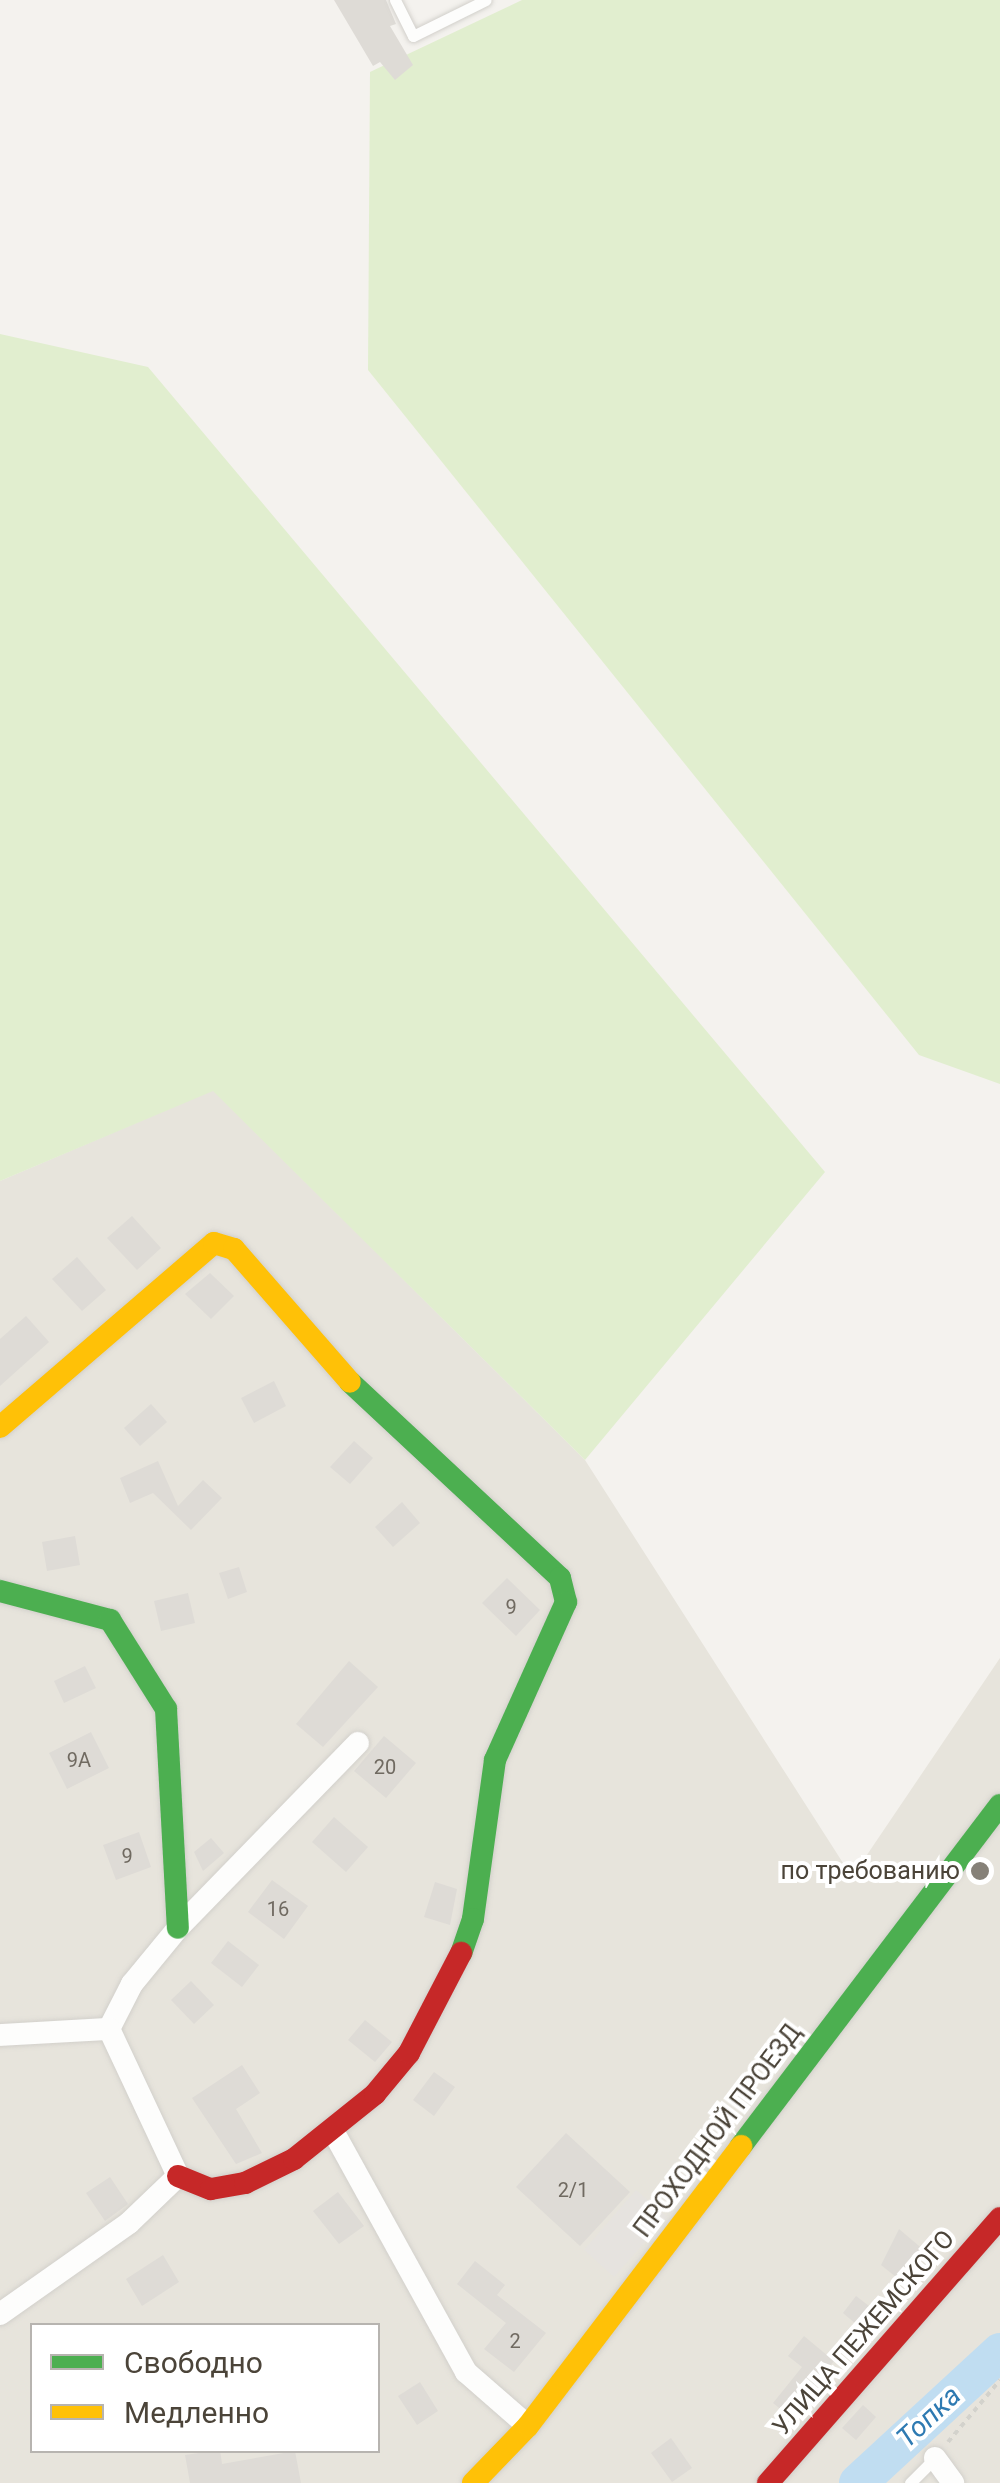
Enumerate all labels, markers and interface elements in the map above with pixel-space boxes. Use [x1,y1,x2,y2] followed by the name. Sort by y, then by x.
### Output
[505,1595,517,1619] house number: 9
[67,1748,91,1772] house number: 9А
[374,1755,396,1779] house number: 20
[121,1844,133,1868] house number: 9
[781,1856,960,1886] place label: по требованию
[969,1860,991,1882] marker: по требованию
[267,1897,289,1921] house number: 16
[628,2018,808,2244] street label: ПРОХОДНОЙ ПРОЕЗД
[558,2178,588,2202] house number: 2/1
[767,2224,961,2442] street label: УЛИЦА ПЕЖЕМСКОГО
[30,2323,380,2453] legend
[509,2329,521,2353] house number: 2
[124,2345,263,2380] text: Свободно
[890,2379,968,2455] water label: Топка
[124,2395,269,2430] text: Медленно

